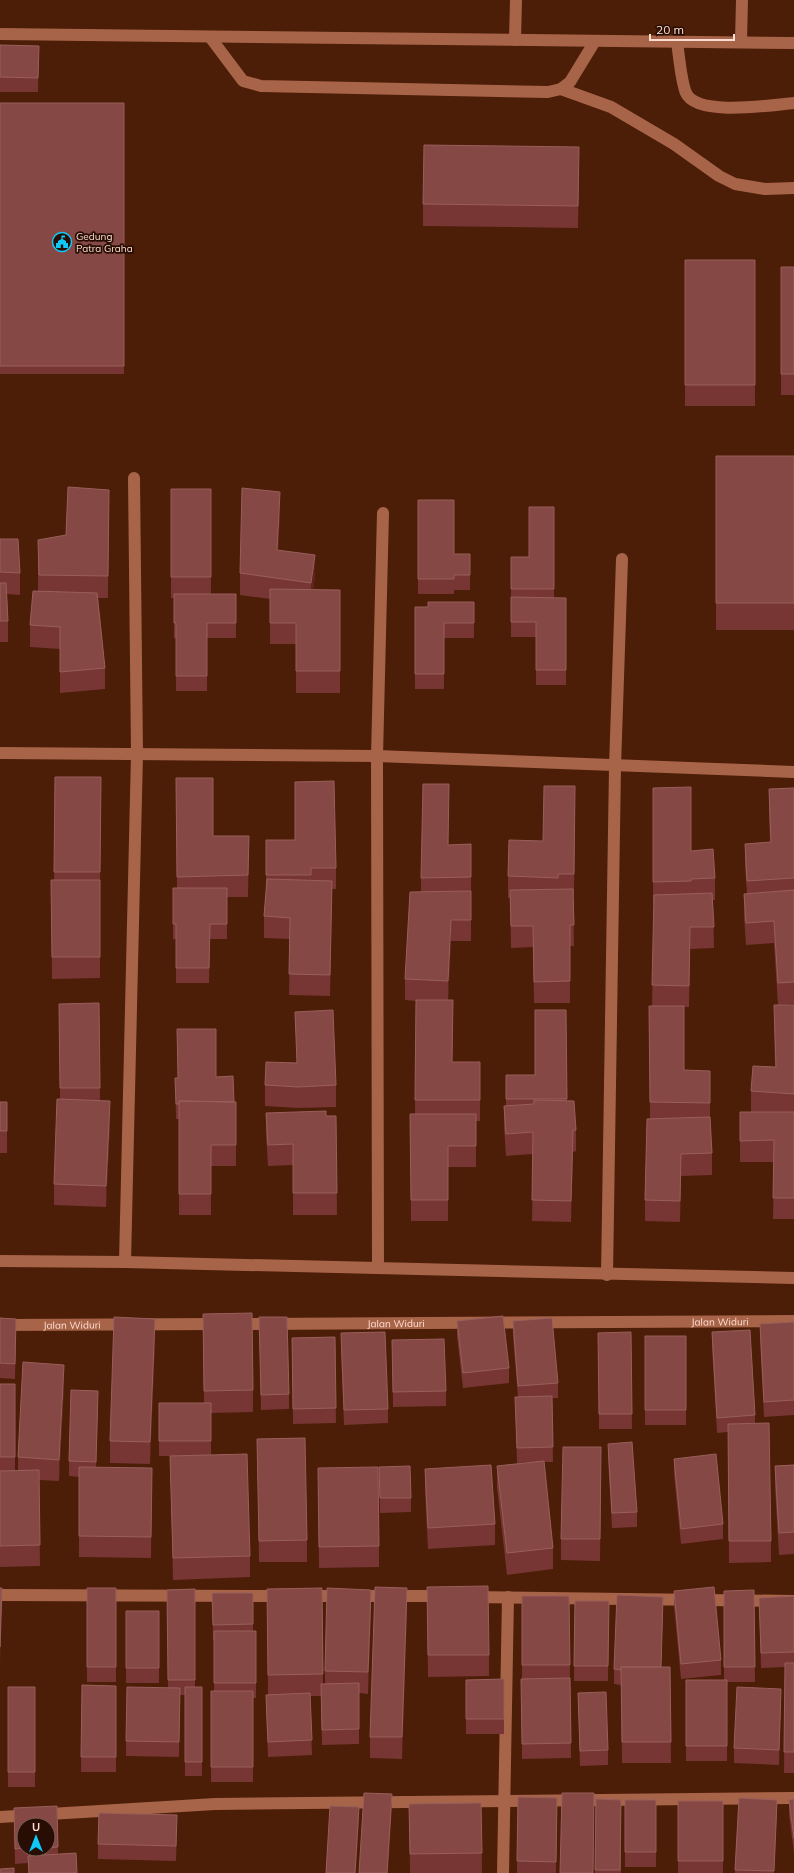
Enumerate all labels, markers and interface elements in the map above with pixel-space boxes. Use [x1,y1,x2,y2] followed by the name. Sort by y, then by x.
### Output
[650,16,734,42] scale bar
[656,22,684,37] text: 20 m
[76,230,133,255] place label: Gedung Patra Graha
[51,231,73,253] public building icon: Gedung Patra Graha
[691,1315,749,1328] street label: Jalan Widuri
[367,1316,425,1330] street label: Jalan Widuri
[43,1318,101,1331] street label: Jalan Widuri
[16,1817,56,1857] north arrow
[32,1820,40,1834] text: U

